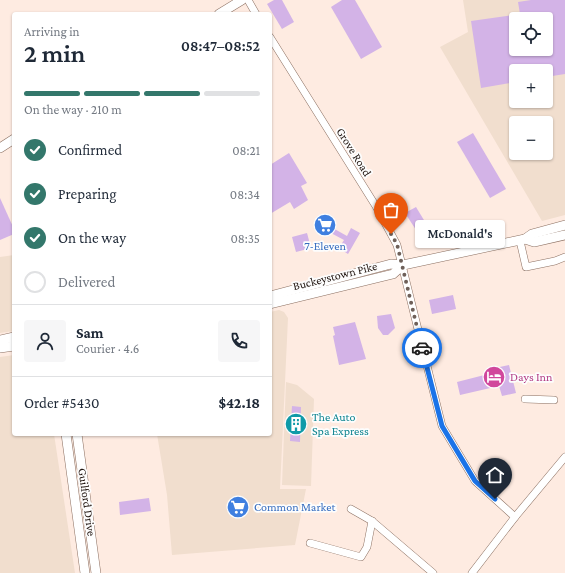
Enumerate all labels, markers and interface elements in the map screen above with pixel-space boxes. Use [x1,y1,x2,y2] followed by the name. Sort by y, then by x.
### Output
[509,12,553,160] map controls
[509,12,553,56] button: locate
[24,24,80,39] text: Arriving in
[181,38,260,54] text: 08:47–08:52
[24,39,85,68] text: 2 min
[509,64,553,108] button: +
[24,102,122,117] text: On the way · 210 m
[509,116,553,160] button: −
[334,125,375,180] street label: Grove Road
[24,139,46,161] icon: check
[58,142,122,158] text: Confirmed
[232,143,260,158] text: 08:21
[24,183,46,205] icon: check
[58,186,117,202] text: Preparing
[230,187,260,202] text: 08:34
[374,193,408,234] pin
[380,199,402,221] icon: bag
[312,212,338,238] supermarket icon: 7-Eleven
[415,220,505,248] callout: McDonald's
[427,226,493,241] text: McDonald's
[24,227,46,249] icon: check
[58,230,126,246] text: On the way
[230,231,260,246] text: 08:35
[304,239,346,253] place label: 7-Eleven
[291,259,379,293] street label: Buckeystown Pike
[58,274,115,290] text: Delivered
[24,320,66,362] button: person
[218,320,260,362] button: phone
[76,325,104,341] text: Sam
[402,328,442,368] courier
[411,337,433,359] icon: car
[76,341,139,356] text: Courier · 4.6
[481,364,507,390] hotel icon: Days Inn
[510,370,553,384] place label: Days Inn
[24,395,100,411] text: Order #5430
[218,395,260,411] text: $42.18
[312,410,369,438] place label: The Auto Spa Express
[283,411,309,437] building icon: The Auto Spa Express
[478,458,512,499] pin
[484,464,506,486] icon: home
[75,467,99,537] street label: Guilford Drive
[225,494,251,520] supermarket icon: Common Market
[254,500,337,514] place label: Common Market

